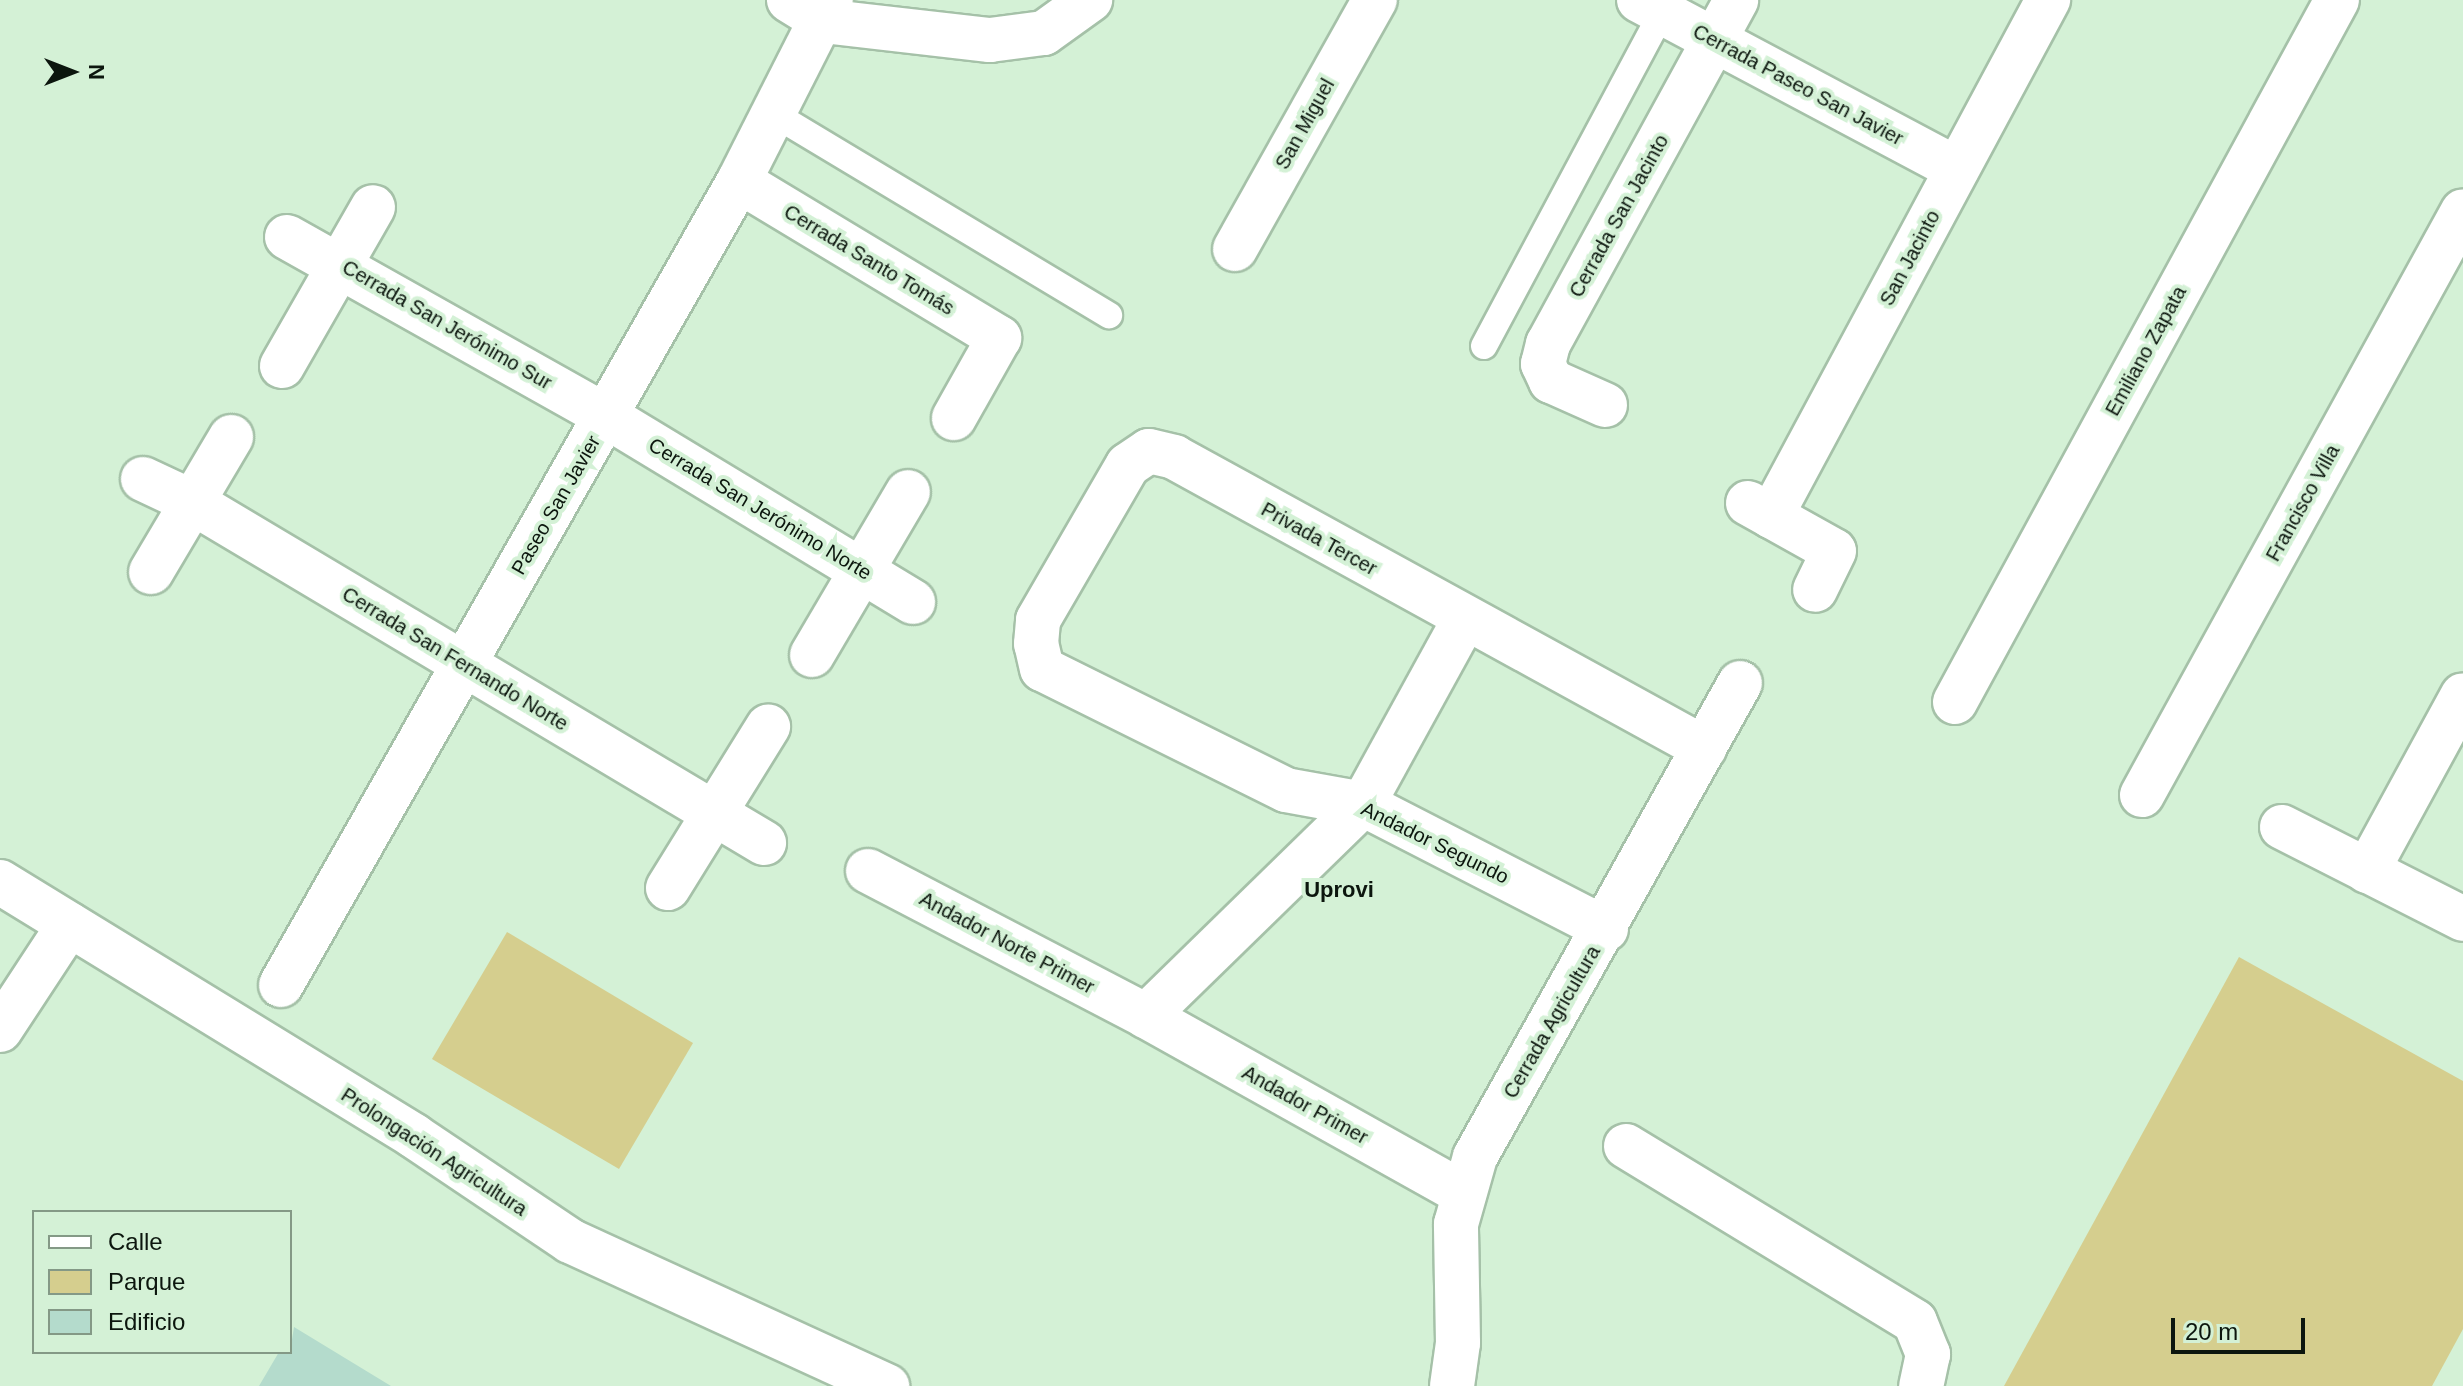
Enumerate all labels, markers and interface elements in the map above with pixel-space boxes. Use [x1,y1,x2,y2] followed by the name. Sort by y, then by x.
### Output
[1689,19,1907,151] street label: Cerrada Paseo San Javier
[32,32,112,112] north arrow
[84,64,109,80] text: N
[1270,74,1340,174] street label: San Miguel
[1564,130,1674,302] street label: Cerrada San Jacinto
[779,200,959,320] street label: Cerrada Santo Tomás
[1875,206,1945,310] street label: San Jacinto
[338,255,556,395] street label: Cerrada San Jerónimo Sur
[2100,282,2192,420] street label: Emiliano Zapata
[506,431,606,579] street label: Paseo San Javier
[644,433,876,585] street label: Cerrada San Jerónimo Norte
[2261,440,2345,566] street label: Francisco Villa
[1257,497,1381,581] street label: Privada Tercer
[338,582,572,736] street label: Cerrada San Fernando Norte
[1357,797,1513,889] street label: Andador Segundo
[1304,877,1374,903] district label: Uprovi
[915,887,1099,999] street label: Andador Norte Primer
[1498,941,1606,1103] street label: Cerrada Agricultura
[1238,1061,1372,1149] street label: Andador Primer
[336,1083,532,1221] street label: Prolongación Agricultura
[32,1210,292,1354] legend
[108,1228,163,1255] text: Calle
[108,1268,185,1295] text: Parque
[2175,1302,2309,1352] scale bar
[108,1308,185,1335] text: Edificio
[2185,1318,2238,1345] text: 20 m

